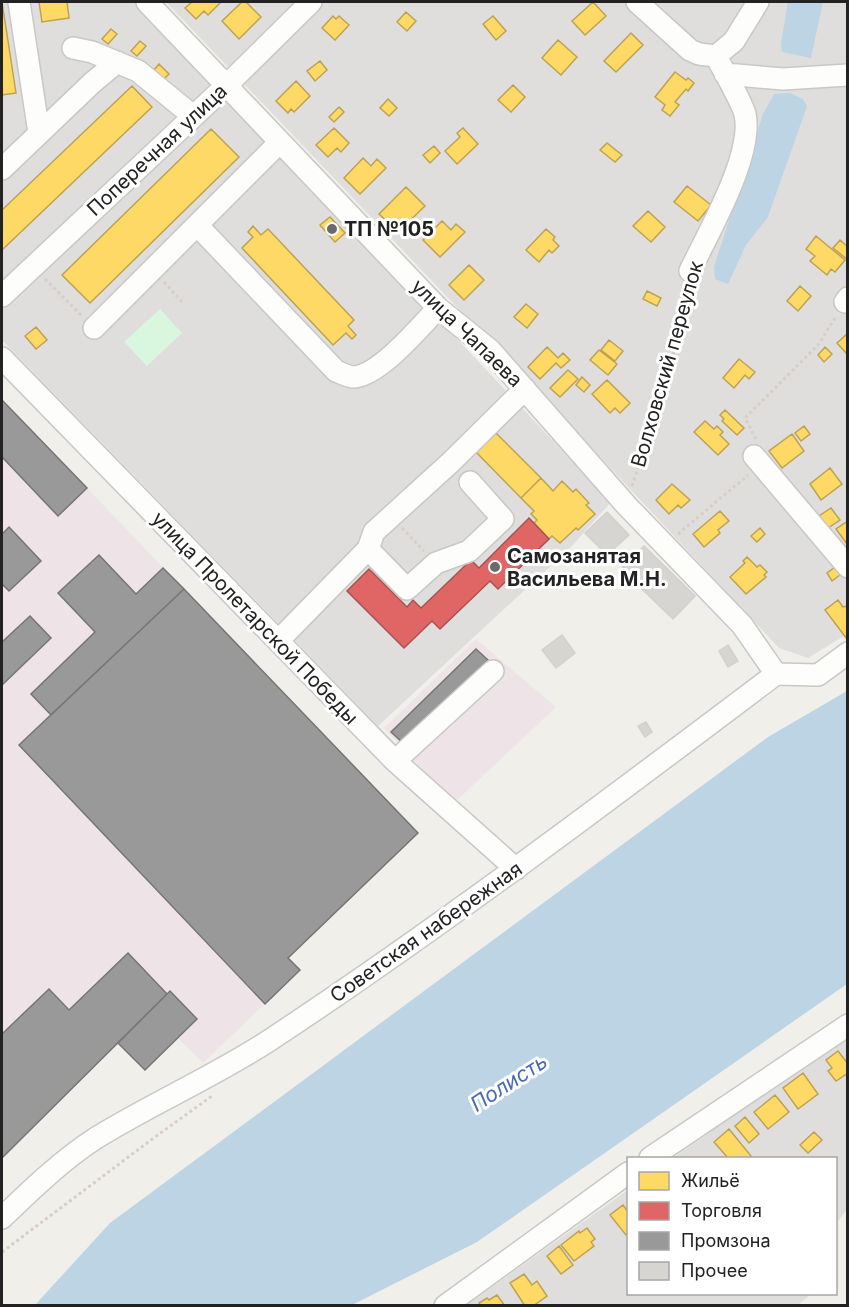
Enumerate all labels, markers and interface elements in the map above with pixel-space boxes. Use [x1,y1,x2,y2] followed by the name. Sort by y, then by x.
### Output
[82,79,232,221] street label: Поперечная улица
[344,217,434,241] place label: ТП №105
[325,222,339,236] marker: ТП №105
[626,258,708,470] street label: Волховский переулок
[407,274,527,392] street label: улица Чапаева
[147,507,363,729] street label: улица Пролетарской Победы
[507,544,667,591] place label: Самозанятая Васильева М.Н.
[488,560,502,574] marker: Самозанятая Васильева М.Н.
[325,856,527,1008] street label: Советская набережная
[466,1049,552,1117] water label: Полисть
[627,1157,837,1295] legend
[681,1170,740,1191] text: Жильё
[681,1200,762,1221] text: Торговля
[681,1230,771,1251] text: Промзона
[681,1260,748,1281] text: Прочее

